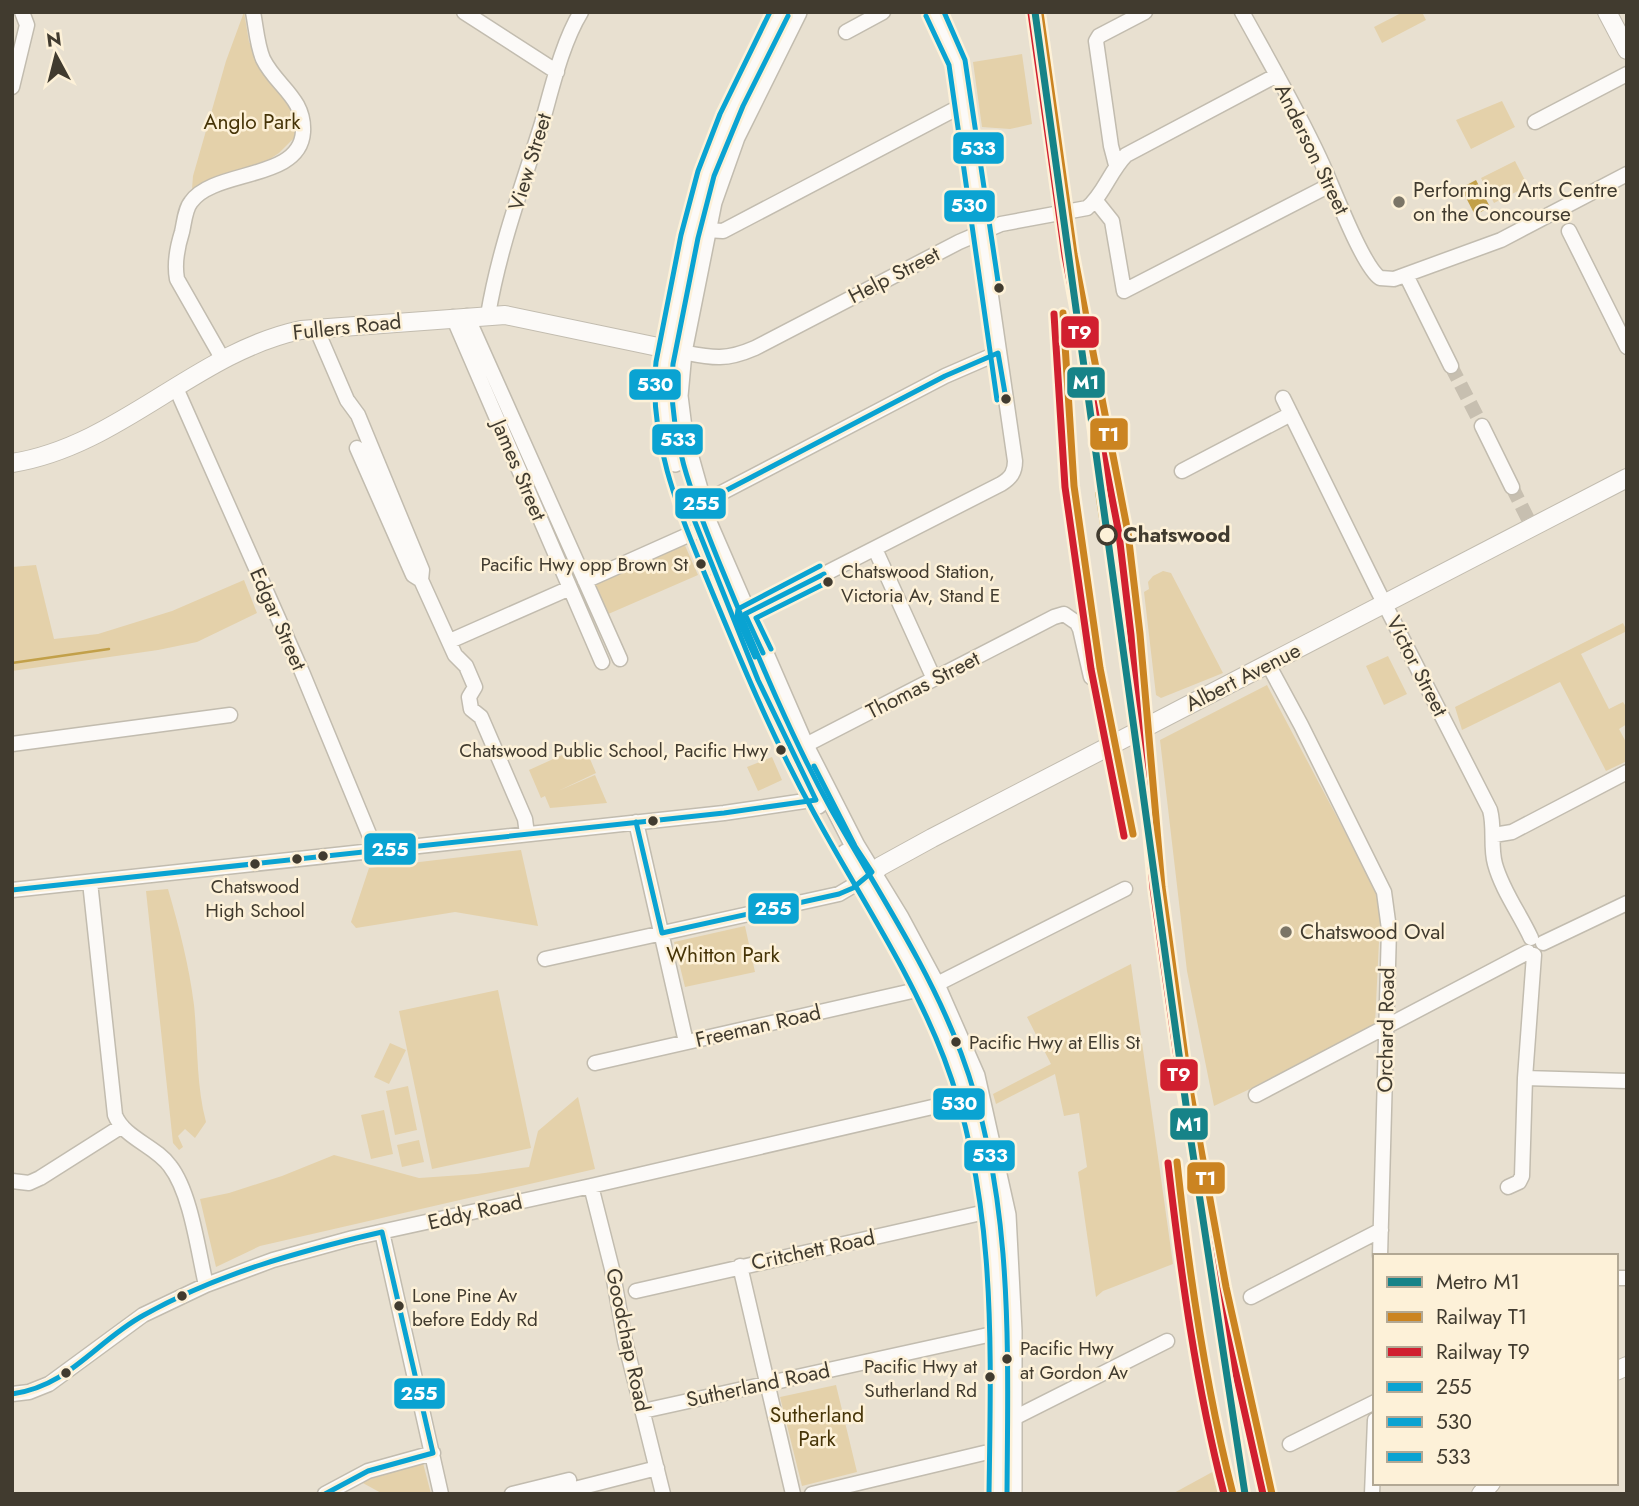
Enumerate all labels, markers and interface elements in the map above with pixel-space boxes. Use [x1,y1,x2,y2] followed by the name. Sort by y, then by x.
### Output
[21,21,91,91] north arrow
[45,25,63,54] text: N
[1267,79,1357,219] street label: Anderson Street
[204,107,301,137] park label: Anglo Park
[501,110,559,214] street label: View Street
[952,131,1005,165] line badge: 533
[960,135,996,162] text: 533
[1413,175,1618,229] place label: Performing Arts Centre on the Concourse
[943,189,996,223] line badge: 530
[951,192,987,219] text: 530
[1391,194,1407,210] marker: Performing Arts Centre on the Concourse
[843,239,945,311] street label: Help Street
[992,281,1006,295] unlabelled marker
[291,306,403,348] street label: Fullers Road
[1060,315,1100,349] line badge: T9
[1068,319,1092,346] text: T9
[1066,366,1106,399] line badge: M1
[628,368,682,401] line badge: 530
[1073,369,1099,396] text: M1
[637,371,673,398] text: 530
[999,392,1013,406] unlabelled marker
[483,412,554,525] street label: James Street
[1089,417,1129,451] line badge: T1
[1099,421,1119,448] text: T1
[651,423,704,456] line badge: 533
[660,426,696,453] text: 533
[674,487,727,520] line badge: 255
[683,490,719,517] text: 255
[1123,520,1231,550] place label: Chatswood
[1097,525,1117,545] marker: Chatswood
[480,551,688,578] place label: Pacific Hwy opp Brown St
[694,557,708,571] marker: Pacific Hwy opp Brown St
[841,558,1000,609] place label: Chatswood Station, Victoria Av, Stand E
[242,563,314,675] street label: Edgar Street
[821,575,835,589] marker: Chatswood Station, Victoria Av, Stand E
[1379,610,1455,722] street label: Victor Street
[1180,635,1306,719] street label: Albert Avenue
[861,644,985,726] street label: Thomas Street
[459,737,769,764] place label: Chatswood Public School, Pacific Hwy
[774,743,788,757] marker: Chatswood Public School, Pacific Hwy
[646,814,660,828] unlabelled marker
[363,832,417,866] line badge: 255
[372,836,408,863] text: 255
[316,849,330,863] unlabelled marker
[290,852,304,866] unlabelled marker
[248,857,262,871] marker: Chatswood High School
[205,873,305,924] place label: Chatswood High School
[747,892,800,925] line badge: 255
[755,895,791,922] text: 255
[1300,917,1445,947] place label: Chatswood Oval
[1278,924,1294,940] marker: Chatswood Oval
[666,940,781,970] park label: Whitton Park
[1370,967,1402,1093] street label: Orchard Road
[692,997,824,1055] street label: Freeman Road
[969,1029,1141,1056] place label: Pacific Hwy at Ellis St
[949,1035,963,1049] marker: Pacific Hwy at Ellis St
[1159,1058,1199,1092] line badge: T9
[1167,1061,1191,1088] text: T9
[932,1087,986,1121] line badge: 530
[941,1090,977,1117] text: 530
[1169,1107,1209,1141] line badge: M1
[1176,1111,1202,1138] text: M1
[963,1139,1016,1172] line badge: 533
[972,1142,1008,1169] text: 533
[1186,1161,1226,1195] line badge: T1
[1196,1165,1216,1192] text: T1
[425,1187,525,1237] street label: Eddy Road
[748,1222,878,1278] street label: Critchett Road
[1373,1254,1618,1485] legend
[598,1266,658,1414] street label: Goodchap Road
[1436,1267,1520,1297] text: Metro M1
[412,1282,538,1333] place label: Lone Pine Av before Eddy Rd
[175,1289,189,1303] unlabelled marker
[392,1299,406,1313] marker: Lone Pine Av before Eddy Rd
[1436,1302,1527,1332] text: Railway T1
[1020,1335,1128,1386] place label: Pacific Hwy at Gordon Av
[1436,1337,1530,1367] text: Railway T9
[1000,1352,1014,1366] marker: Pacific Hwy at Gordon Av
[864,1353,977,1404] place label: Pacific Hwy at Sutherland Rd
[683,1355,833,1415] street label: Sutherland Road
[59,1366,73,1380] unlabelled marker
[983,1370,997,1384] marker: Pacific Hwy at Sutherland Rd
[1436,1372,1472,1402] text: 255
[393,1377,446,1410] line badge: 255
[401,1380,437,1407] text: 255
[770,1400,864,1454] park label: Sutherland Park
[1436,1407,1472,1437] text: 530
[1436,1442,1471,1472] text: 533

